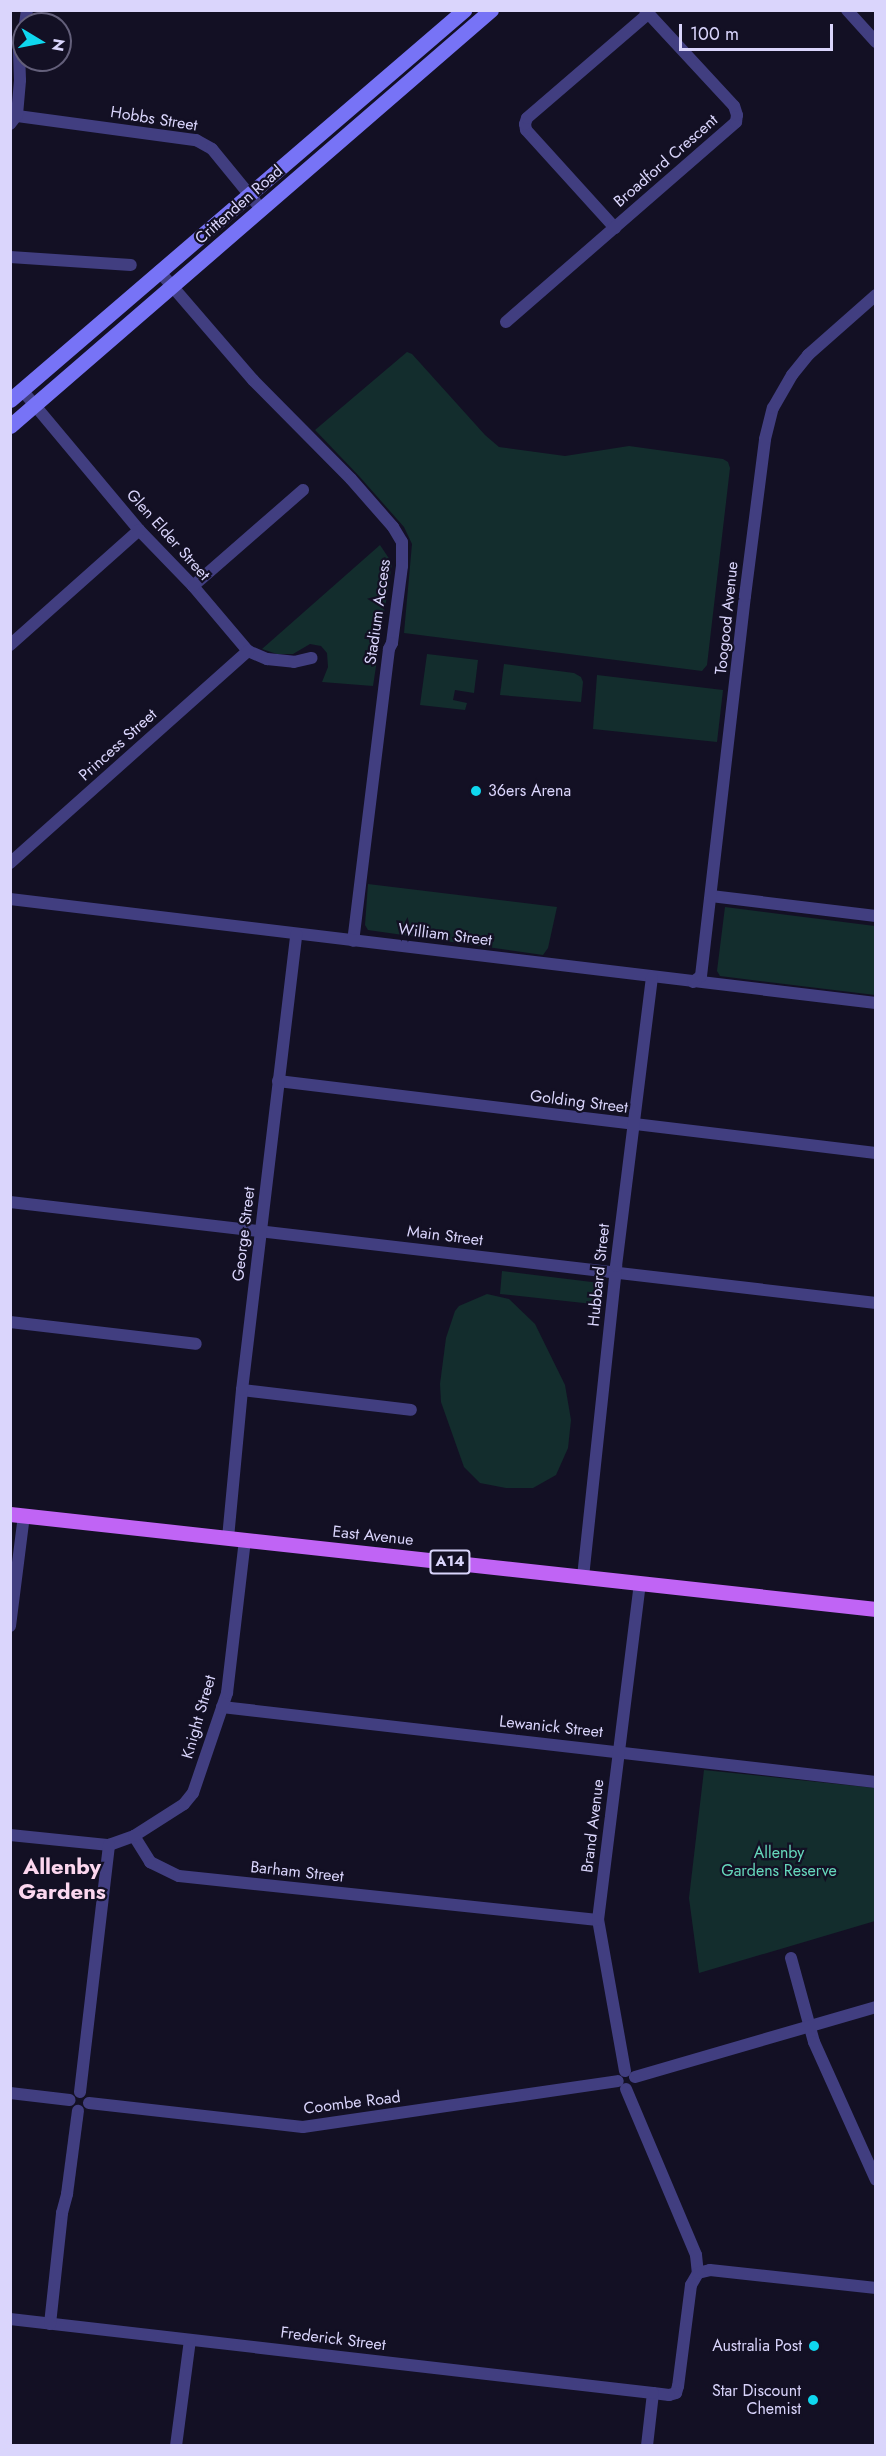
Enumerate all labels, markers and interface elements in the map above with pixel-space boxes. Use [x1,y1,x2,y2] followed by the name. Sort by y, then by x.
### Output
[12,12,72,72] north arrow
[682,12,836,50] scale bar
[690,21,739,47] text: 100 m
[46,37,71,53] text: N
[109,103,199,135] street label: Hobbs Street
[610,111,722,211] street label: Broadford Crescent
[191,162,287,248] street label: Crittenden Road
[122,486,214,584] street label: Glen Elder Street
[361,558,395,666] street label: Stadium Access
[712,560,742,676] street label: Toogood Avenue
[75,705,161,785] street label: Princess Street
[488,781,571,801] place label: 36ers Arena
[469,784,483,798] marker: 36ers Arena
[397,920,493,950] street label: William Street
[529,1086,629,1118] street label: Golding Street
[229,1186,259,1282] street label: George Street
[406,1222,484,1250] street label: Main Street
[584,1223,614,1327] street label: Hubbard Street
[332,1522,414,1550] street label: East Avenue
[429,1550,471,1574] road number: A14
[178,1673,220,1761] street label: Knight Street
[498,1712,604,1742] street label: Lewanick Street
[578,1778,608,1874] street label: Brand Avenue
[721,1843,837,1881] park label: Allenby Gardens Reserve
[18,1853,106,1904] district label: Allenby Gardens
[249,1858,345,1886] street label: Barham Street
[302,2088,402,2118] street label: Coombe Road
[279,2323,387,2355] street label: Frederick Street
[712,2336,802,2356] place label: Australia Post
[807,2339,821,2353] marker: Australia Post
[712,2381,801,2419] place label: Star Discount Chemist
[806,2393,820,2407] marker: Star Discount Chemist

